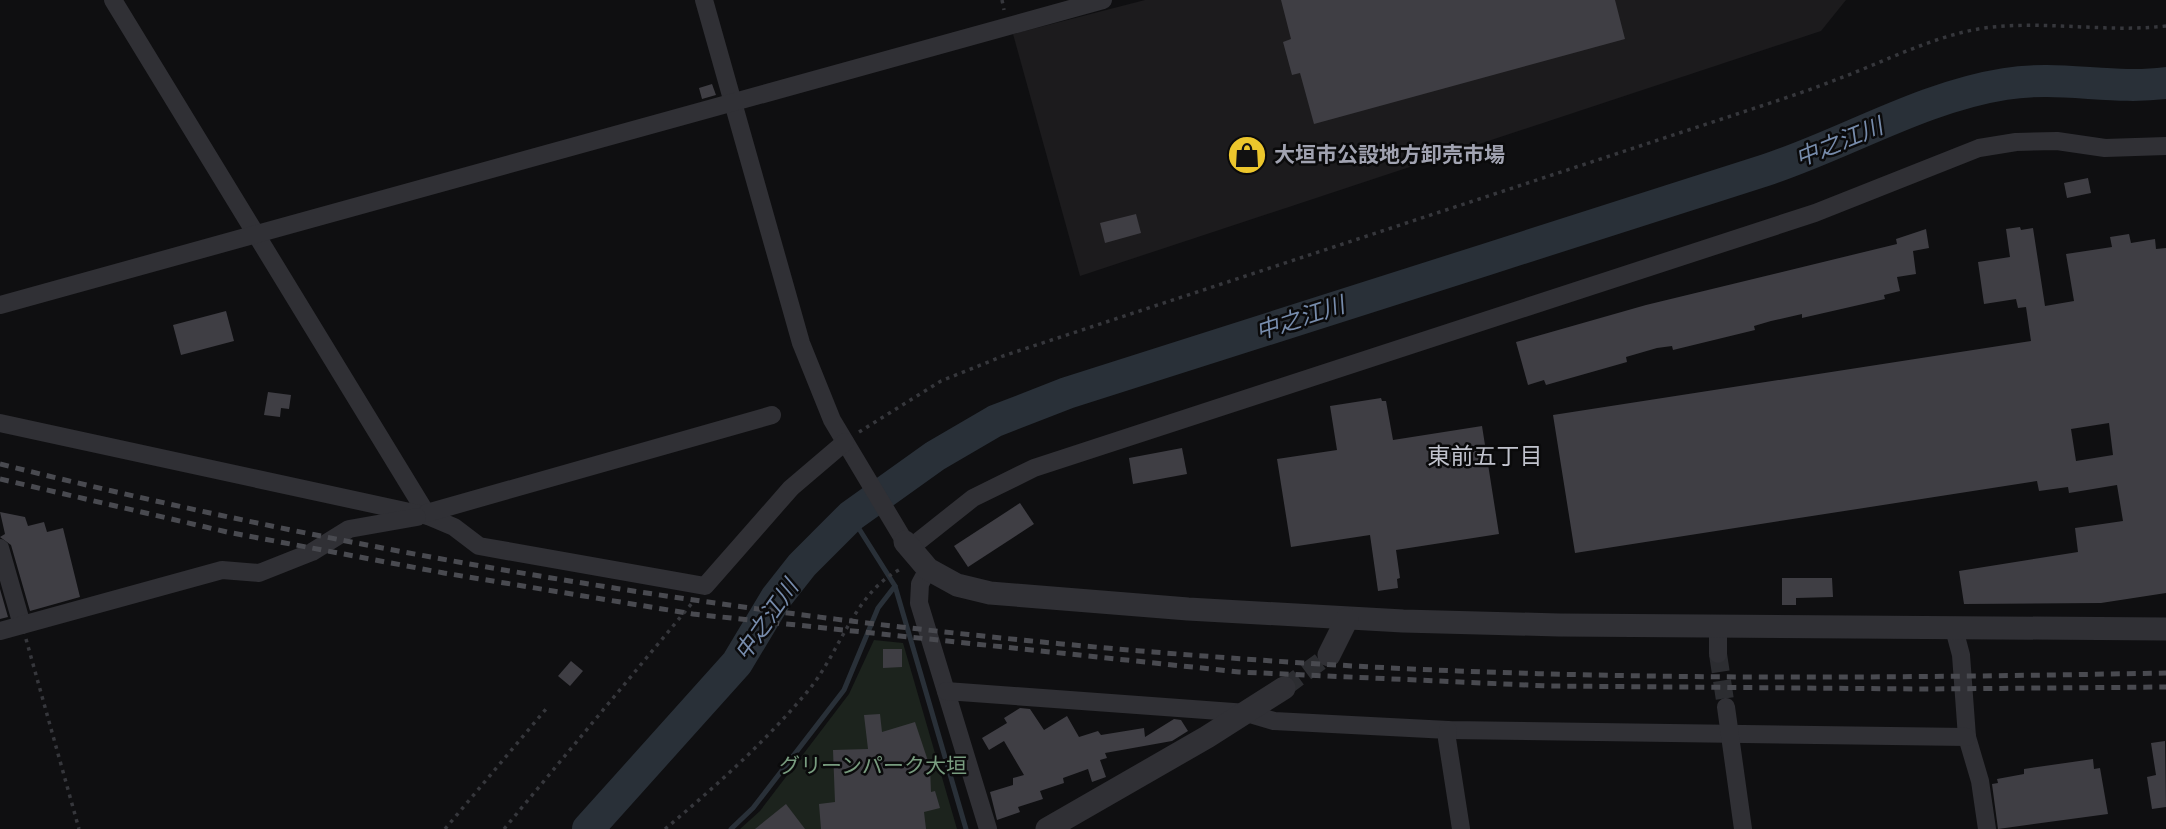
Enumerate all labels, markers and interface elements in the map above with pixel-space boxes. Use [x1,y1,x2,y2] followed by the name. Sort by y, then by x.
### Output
[1791,112,1890,172] water label: 中之江川
[1226,134,1268,176] shop icon: 大垣市公設地方卸売市場
[1274,143,1505,167] place label: 大垣市公設地方卸売市場
[1252,290,1351,346] water label: 中之江川
[1428,443,1543,470] district label: 東前五丁目
[729,572,806,666] water label: 中之江川
[779,754,967,778] park label: グリーンパーク大垣

